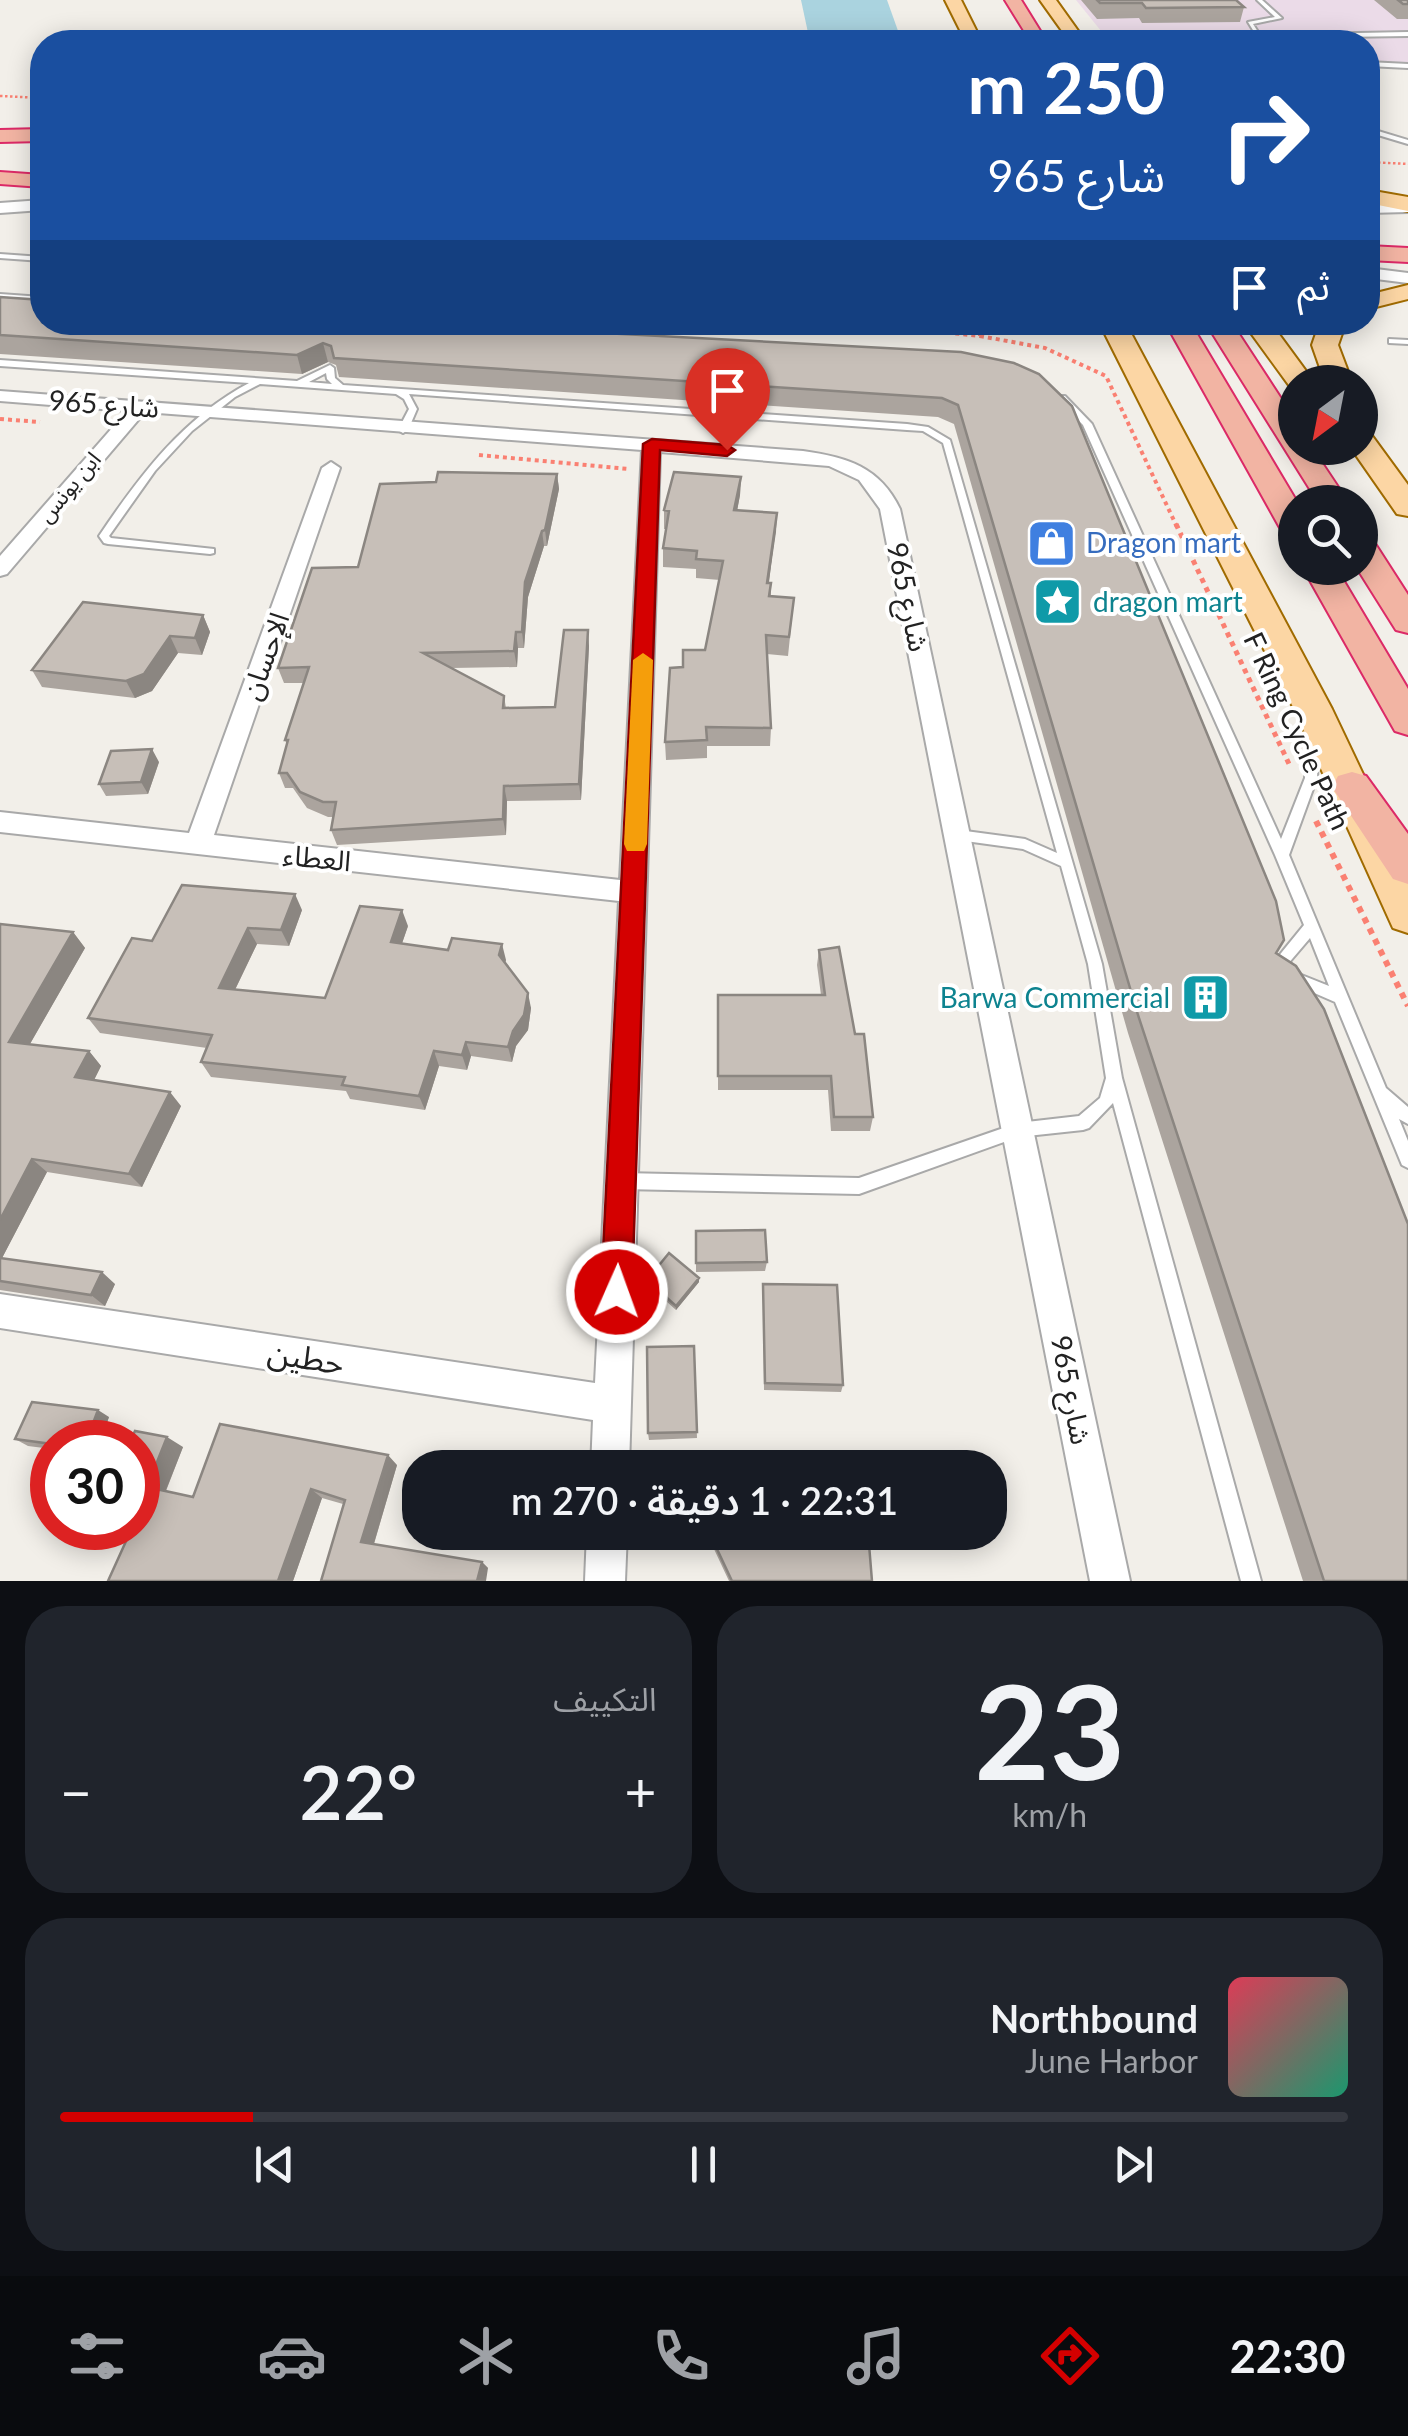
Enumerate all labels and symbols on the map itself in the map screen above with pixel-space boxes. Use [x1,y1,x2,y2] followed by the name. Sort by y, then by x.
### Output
[685,348,770,451] pin
[1278,365,1378,465] north arrow
[47,382,160,429] street label: شارع 965
[31,446,106,527] street label: ابن يونس
[1025,517,1077,569] shop icon: Dragon mart
[1086,525,1241,559] place label: Dragon mart
[876,539,937,655] street label: شارع 965
[1032,576,1084,628] place icon: dragon mart
[1093,584,1243,618] place label: dragon mart
[233,607,298,705] street label: الإحسان
[1237,627,1358,835] street label: F Ring Cycle Path
[281,837,353,877] street label: العطاء
[1179,972,1231,1024] building icon: Barwa Commercial
[940,980,1170,1014] place label: Barwa Commercial
[565,1240,669,1344] position arrow
[265,1331,347,1382] street label: حطين
[1040,1332,1099,1448] street label: شارع 965
[30,1420,160,1550] speed limit sign: 30

